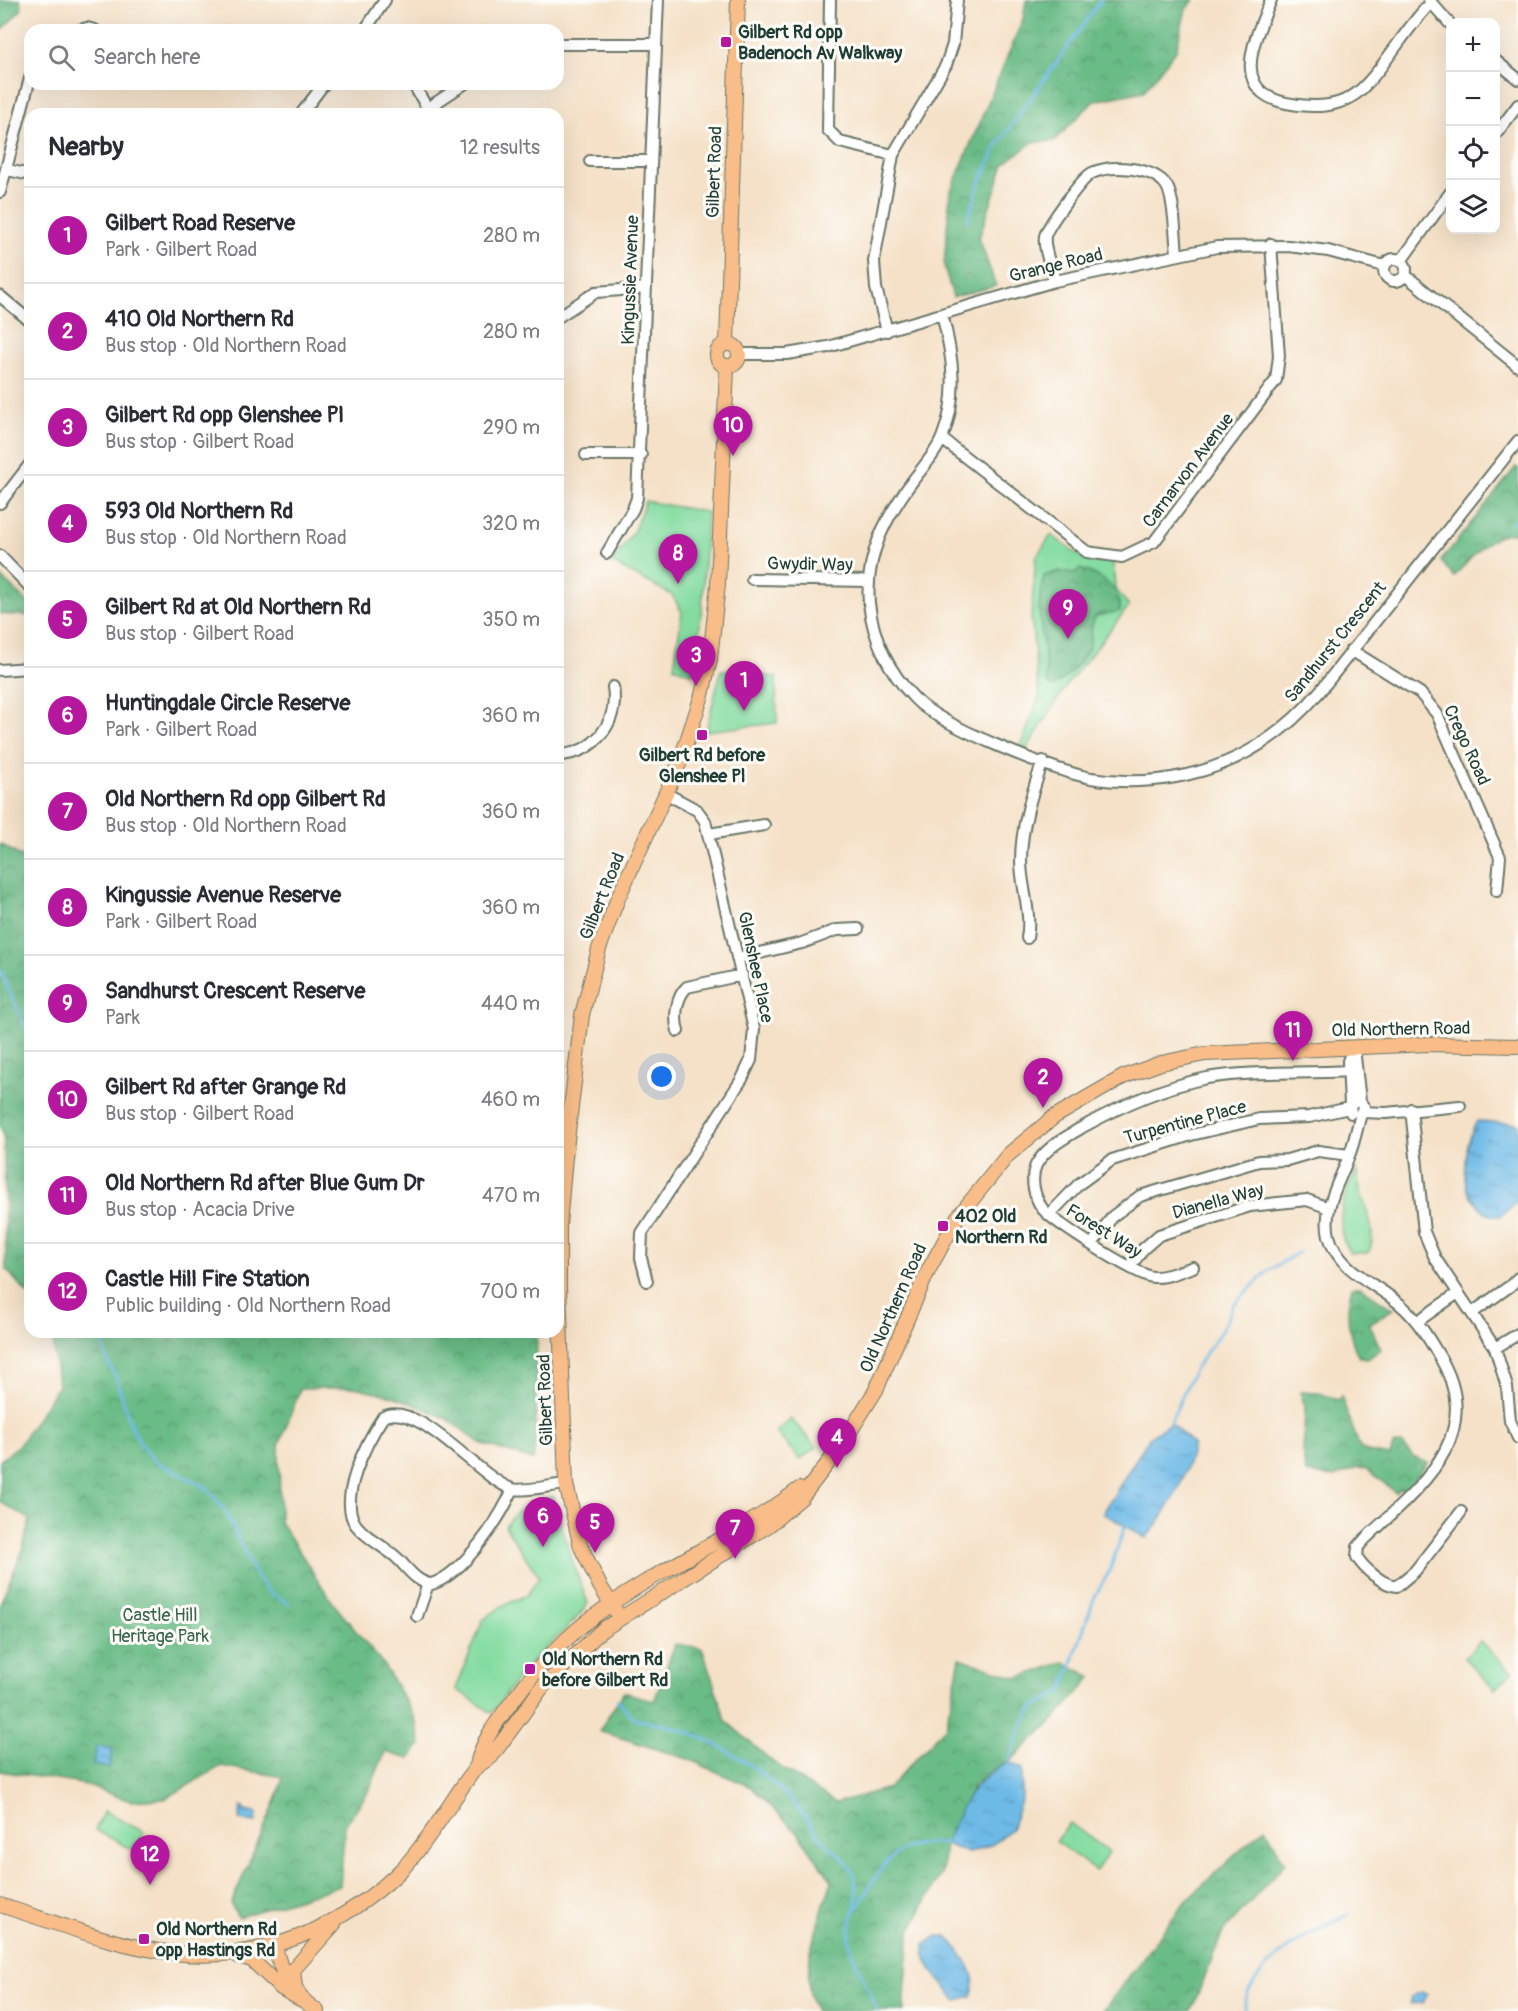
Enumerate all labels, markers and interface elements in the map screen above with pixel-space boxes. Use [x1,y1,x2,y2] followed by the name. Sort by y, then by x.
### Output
[1446,18,1500,234] map controls
[1446,18,1500,72] button: +
[738,21,902,65] place label: Gilbert Rd opp Badenoch Av Walkway
[24,24,564,90] search box
[719,35,733,49] marker: Gilbert Rd opp Badenoch Av Walkway
[45,41,78,74] icon: search
[93,43,200,71] text: Search here
[1446,72,1500,126] button: −
[701,126,728,218] street label: Gilbert Road
[1446,126,1500,180] button: locate
[48,131,124,163] text: Nearby
[460,135,540,160] text: 12 results
[1446,180,1500,234] button: layers
[105,209,295,237] text: Gilbert Road Reserve
[617,215,644,345] street label: Kingussie Avenue
[64,223,71,248] text: 1
[483,223,540,248] text: 280 m
[105,237,257,262] text: Park · Gilbert Road
[1007,243,1105,288] street label: Grange Road
[105,305,294,333] text: 410 Old Northern Rd
[62,319,73,344] text: 2
[483,319,540,344] text: 280 m
[105,333,347,358] text: Bus stop · Old Northern Road
[105,401,344,429] text: Gilbert Rd opp Glenshee Pl
[714,406,752,456] pin: 10
[1138,408,1239,532] street label: Carnarvon Avenue
[62,415,73,440] text: 3
[483,415,540,440] text: 290 m
[105,429,294,454] text: Bus stop · Gilbert Road
[105,497,293,525] text: 593 Old Northern Rd
[62,511,73,536] text: 4
[482,511,540,536] text: 320 m
[105,525,347,550] text: Bus stop · Old Northern Road
[658,534,698,584] pin: 8
[767,552,853,577] street label: Gwydir Way
[1279,576,1392,708] street label: Sandhurst Crescent
[1048,590,1088,639] pin: 9
[105,593,371,621] text: Gilbert Rd at Old Northern Rd
[62,607,73,632] text: 5
[482,607,540,632] text: 350 m
[105,621,294,646] text: Bus stop · Gilbert Road
[676,636,716,686] pin: 3
[724,662,764,711] pin: 1
[105,689,350,717] text: Huntingdale Circle Reserve
[1438,701,1495,789] street label: Crego Road
[62,703,73,728] text: 6
[481,703,540,728] text: 360 m
[105,717,257,742] text: Park · Gilbert Road
[695,728,709,742] marker: Gilbert Rd before Glenshee Pl
[639,744,766,788] place label: Gilbert Rd before Glenshee Pl
[105,785,386,813] text: Old Northern Rd opp Gilbert Rd
[62,799,73,824] text: 7
[481,799,540,824] text: 360 m
[105,813,347,838] text: Bus stop · Old Northern Road
[575,849,630,943] street label: Gilbert Road
[105,881,341,909] text: Kingussie Avenue Reserve
[62,895,73,920] text: 8
[481,895,540,920] text: 360 m
[105,909,257,934] text: Park · Gilbert Road
[733,909,779,1025] street label: Glenshee Place
[105,977,365,1005] text: Sandhurst Crescent Reserve
[62,991,73,1016] text: 9
[481,991,540,1016] text: 440 m
[105,1005,140,1030] text: Park
[1274,1012,1312,1061] pin: 11
[1331,1017,1471,1042] street label: Old Northern Road
[1024,1058,1062,1108] pin: 2
[647,1062,676,1091] your location
[105,1073,346,1101] text: Gilbert Rd after Grange Rd
[57,1087,78,1112] text: 10
[481,1087,540,1112] text: 460 m
[1121,1095,1249,1150] street label: Turpentine Place
[105,1101,294,1126] text: Bus stop · Gilbert Road
[105,1169,425,1197] text: Old Northern Rd after Blue Gum Dr
[1170,1178,1267,1225] street label: Dianella Way
[60,1183,75,1208] text: 11
[482,1183,540,1208] text: 470 m
[105,1197,295,1222] text: Bus stop · Acacia Drive
[1062,1199,1146,1264] street label: Forest Way
[955,1205,1048,1249] place label: 402 Old Northern Rd
[936,1219,950,1233] marker: 402 Old Northern Rd
[855,1240,932,1376] street label: Old Northern Road
[105,1265,310,1293] text: Castle Hill Fire Station
[58,1279,77,1304] text: 12
[480,1279,540,1304] text: 700 m
[105,1293,391,1318] text: Public building · Old Northern Road
[532,1354,559,1446] street label: Gilbert Road
[818,1418,856,1468] pin: 4
[524,1498,562,1547] pin: 6
[576,1504,614,1553] pin: 5
[716,1510,754,1559] pin: 7
[111,1604,210,1648] park label: Castle Hill Heritage Park
[542,1648,669,1692] place label: Old Northern Rd before Gilbert Rd
[523,1662,537,1676] marker: Old Northern Rd before Gilbert Rd
[130,1836,170,1885] pin: 12
[155,1918,277,1962] place label: Old Northern Rd opp Hastings Rd
[137,1932,151,1946] marker: Old Northern Rd opp Hastings Rd

